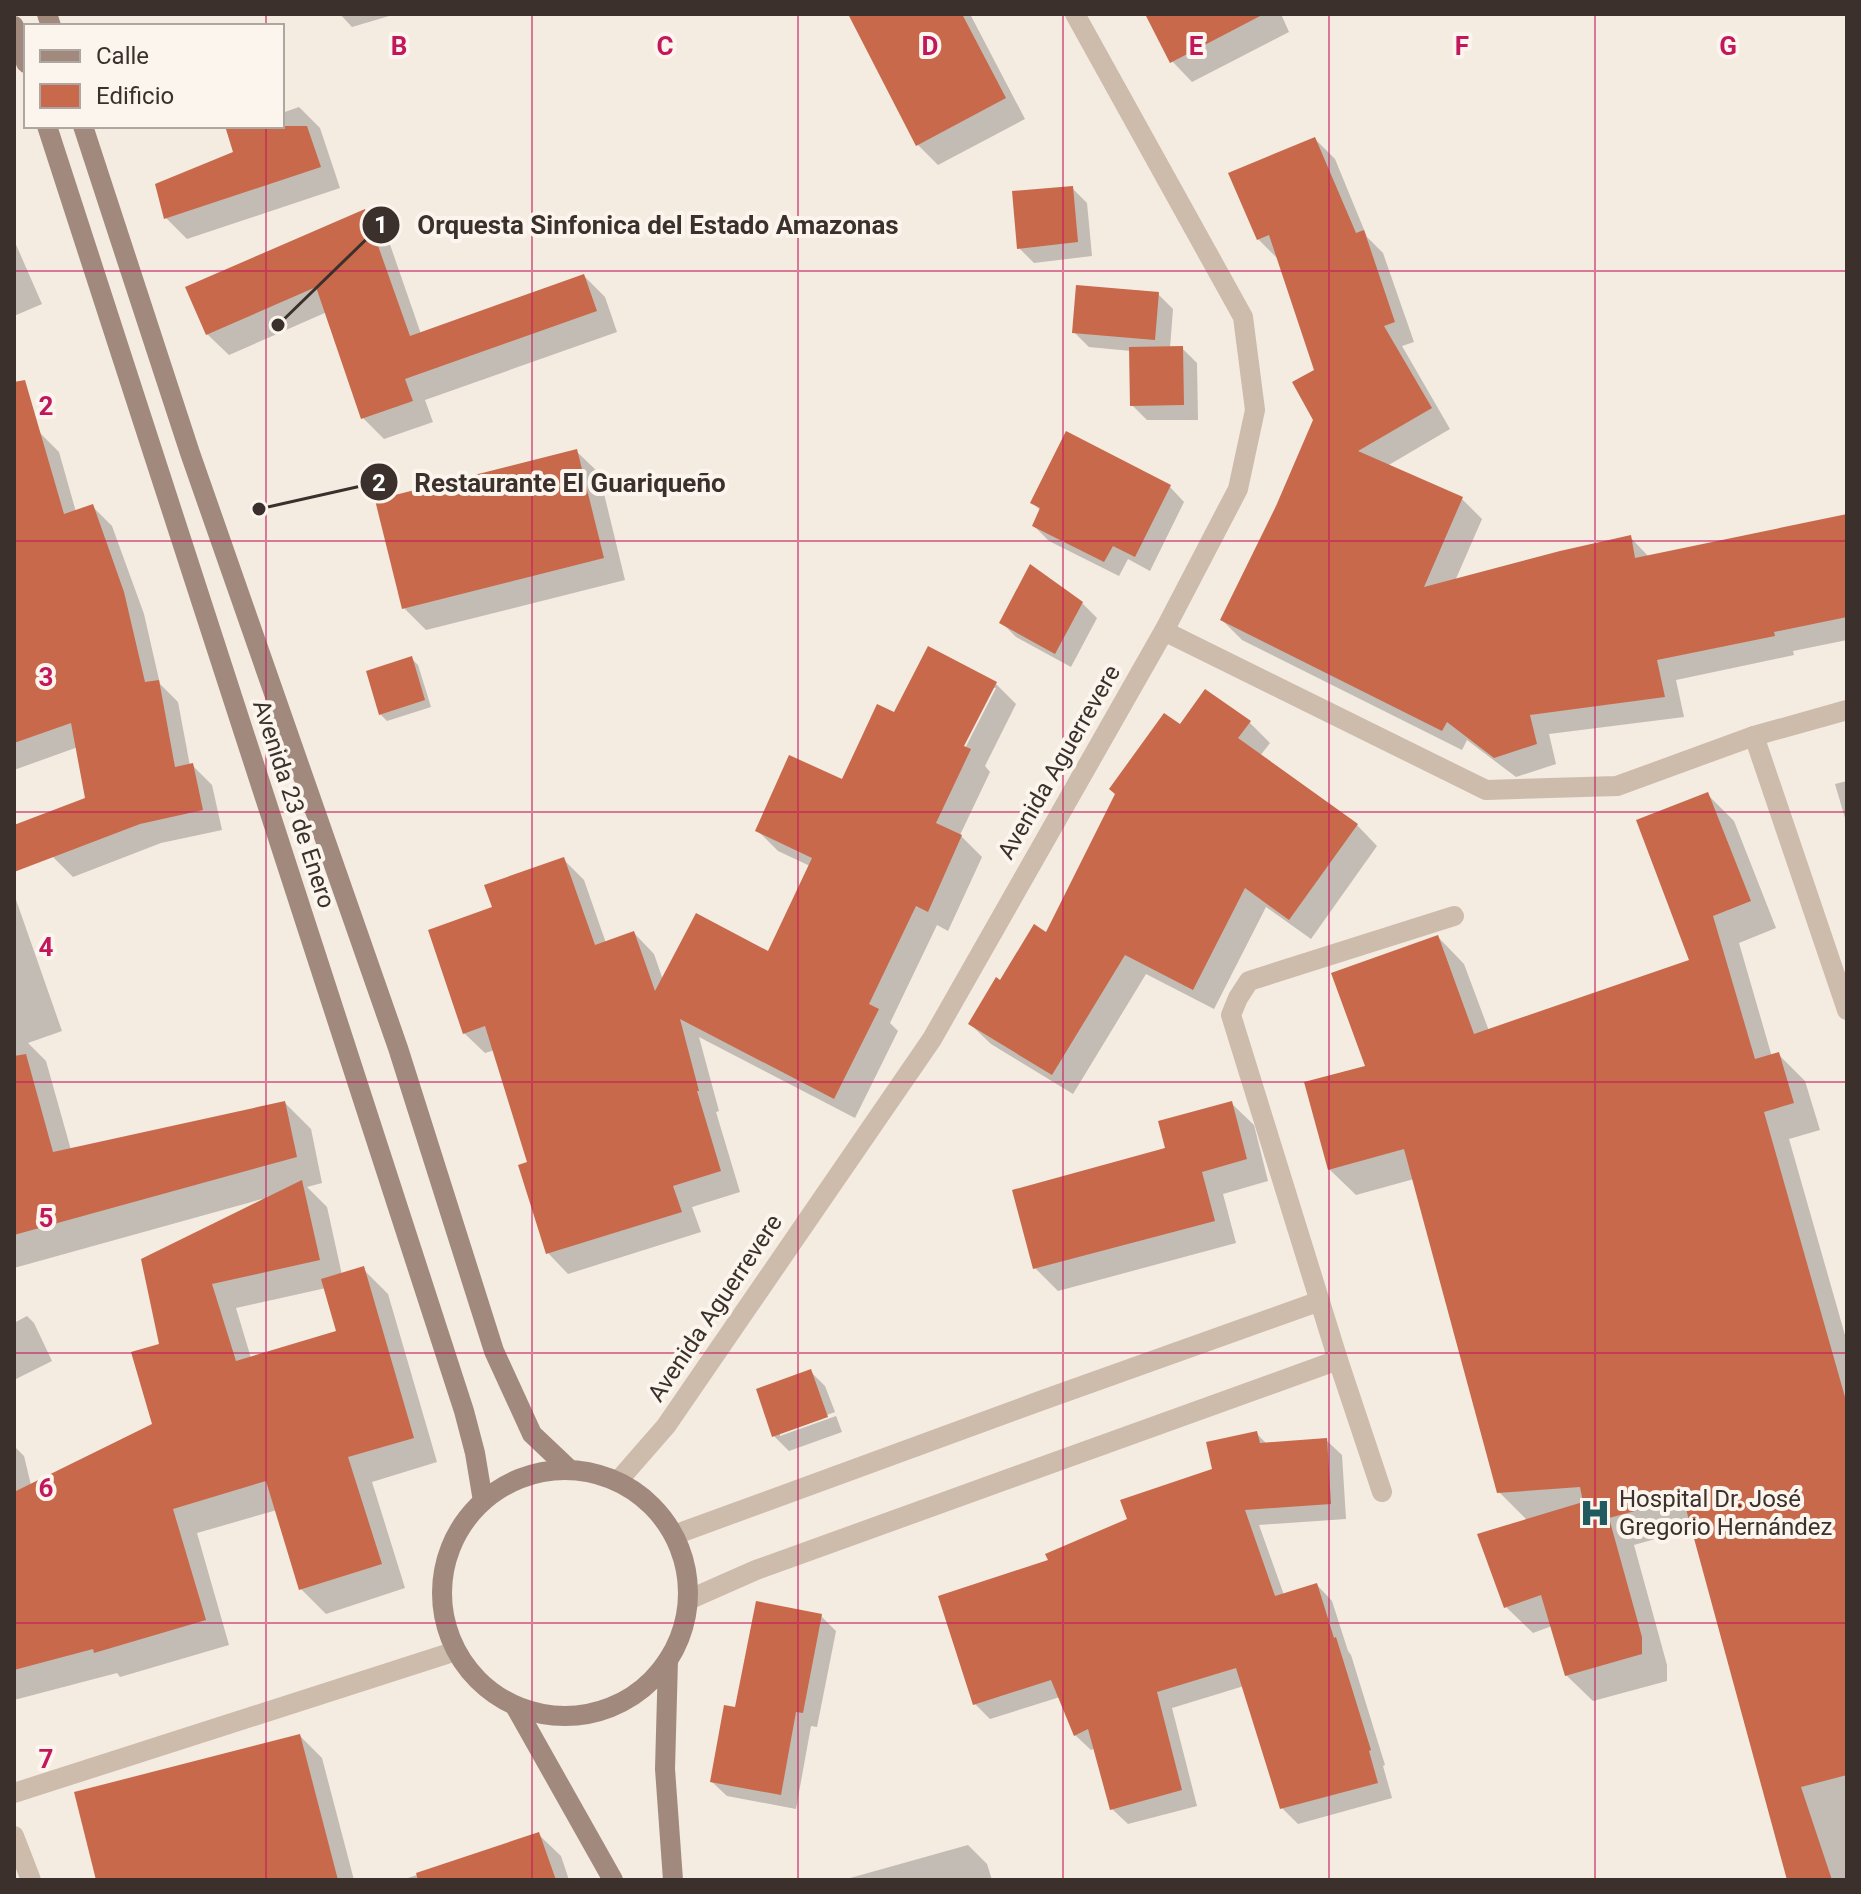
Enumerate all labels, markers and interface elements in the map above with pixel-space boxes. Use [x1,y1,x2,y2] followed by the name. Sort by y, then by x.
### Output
[24,24,284,128] legend
[391,31,407,61] text: B
[656,31,674,61] text: C
[922,31,938,61] text: D
[1189,31,1204,61] text: E
[1455,31,1469,61] text: F
[1719,31,1737,61] text: G
[96,42,149,70] text: Calle
[96,82,174,110] text: Edificio
[361,200,914,250] callout: Orquesta Sinfonica del Estado Amazonas
[417,210,899,240] text: Orquesta Sinfonica del Estado Amazonas
[374,211,388,239] text: 1
[39,391,53,421] text: 2
[359,457,742,507] callout: Restaurante El Guariqueño
[414,468,726,498] text: Restaurante El Guariqueño
[372,469,386,497] text: 2
[992,660,1126,864] street label: Avenida Aguerrevere
[39,662,53,692] text: 3
[247,696,341,912] street label: Avenida 23 de Enero
[39,932,54,962] text: 4
[39,1203,53,1233] text: 5
[642,1209,788,1407] street label: Avenida Aguerrevere
[39,1473,54,1503] text: 6
[1619,1485,1833,1541] place label: Hospital Dr. José Gregorio Hernández
[1578,1496,1612,1530] hospital icon: Hospital Dr. José Gregorio Hernández
[39,1744,53,1774] text: 7

